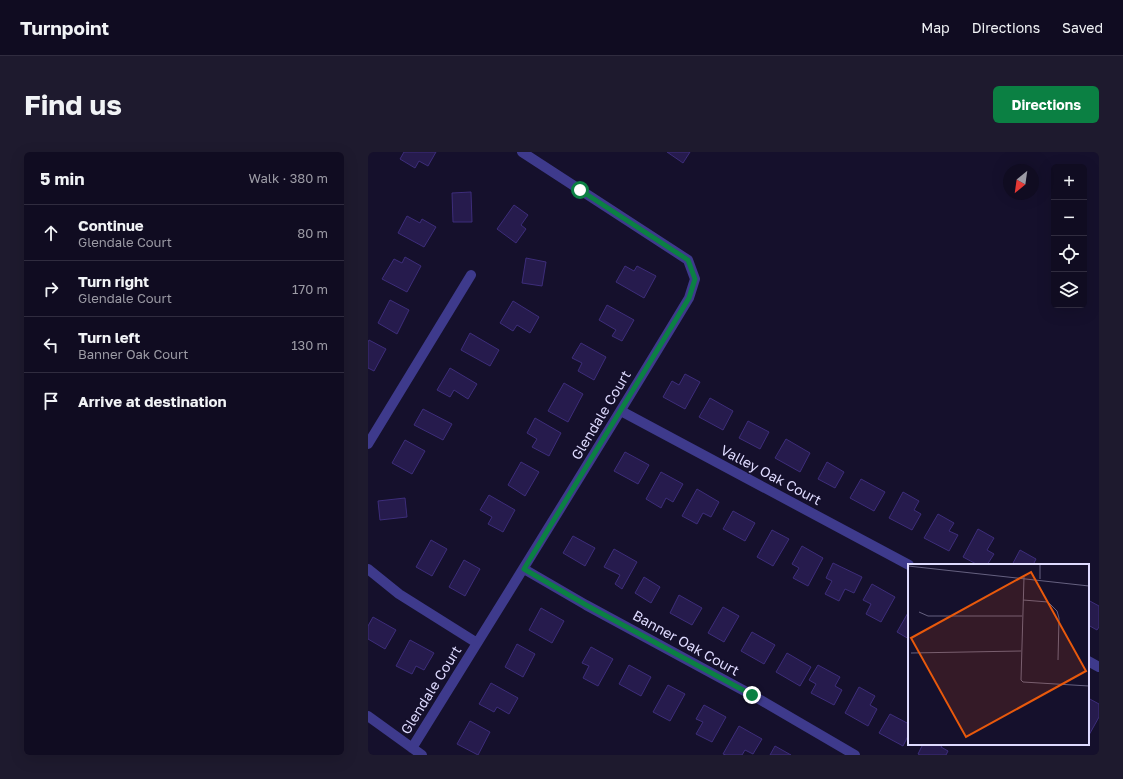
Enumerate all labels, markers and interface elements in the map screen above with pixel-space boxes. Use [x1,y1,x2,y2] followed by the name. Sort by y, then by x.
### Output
[20,16,109,39] text: Turnpoint
[921,19,950,36] text: Map
[972,19,1040,36] text: Directions
[1062,19,1103,36] text: Saved
[993,86,1099,123] button: Directions
[24,88,122,121] text: Find us
[1003,164,1039,200] north arrow
[1051,164,1087,308] map controls
[1051,164,1087,200] button: +
[40,168,84,189] text: 5 min
[248,170,328,186] text: Walk · 380 m
[571,181,589,199] route start
[1051,200,1087,236] button: −
[78,216,144,234] text: Continue
[40,222,62,244] icon: ahead
[297,225,328,241] text: 80 m
[78,234,172,250] text: Glendale Court
[1051,236,1087,272] button: locate
[78,272,149,290] text: Turn right
[1051,272,1087,308] button: layers
[40,278,62,300] icon: right
[292,281,328,297] text: 170 m
[78,290,172,306] text: Glendale Court
[78,328,140,346] text: Turn left
[40,334,62,356] icon: left
[291,337,328,353] text: 130 m
[78,346,189,362] text: Banner Oak Court
[567,367,634,462] street label: Glendale Court
[40,390,62,412] icon: arrive
[78,392,227,410] text: Arrive at destination
[718,441,825,508] street label: Valley Oak Court
[908,564,1089,745] inset map
[630,606,742,679] street label: Banner Oak Court
[397,642,465,737] street label: Glendale Court
[743,686,761,704] route end

